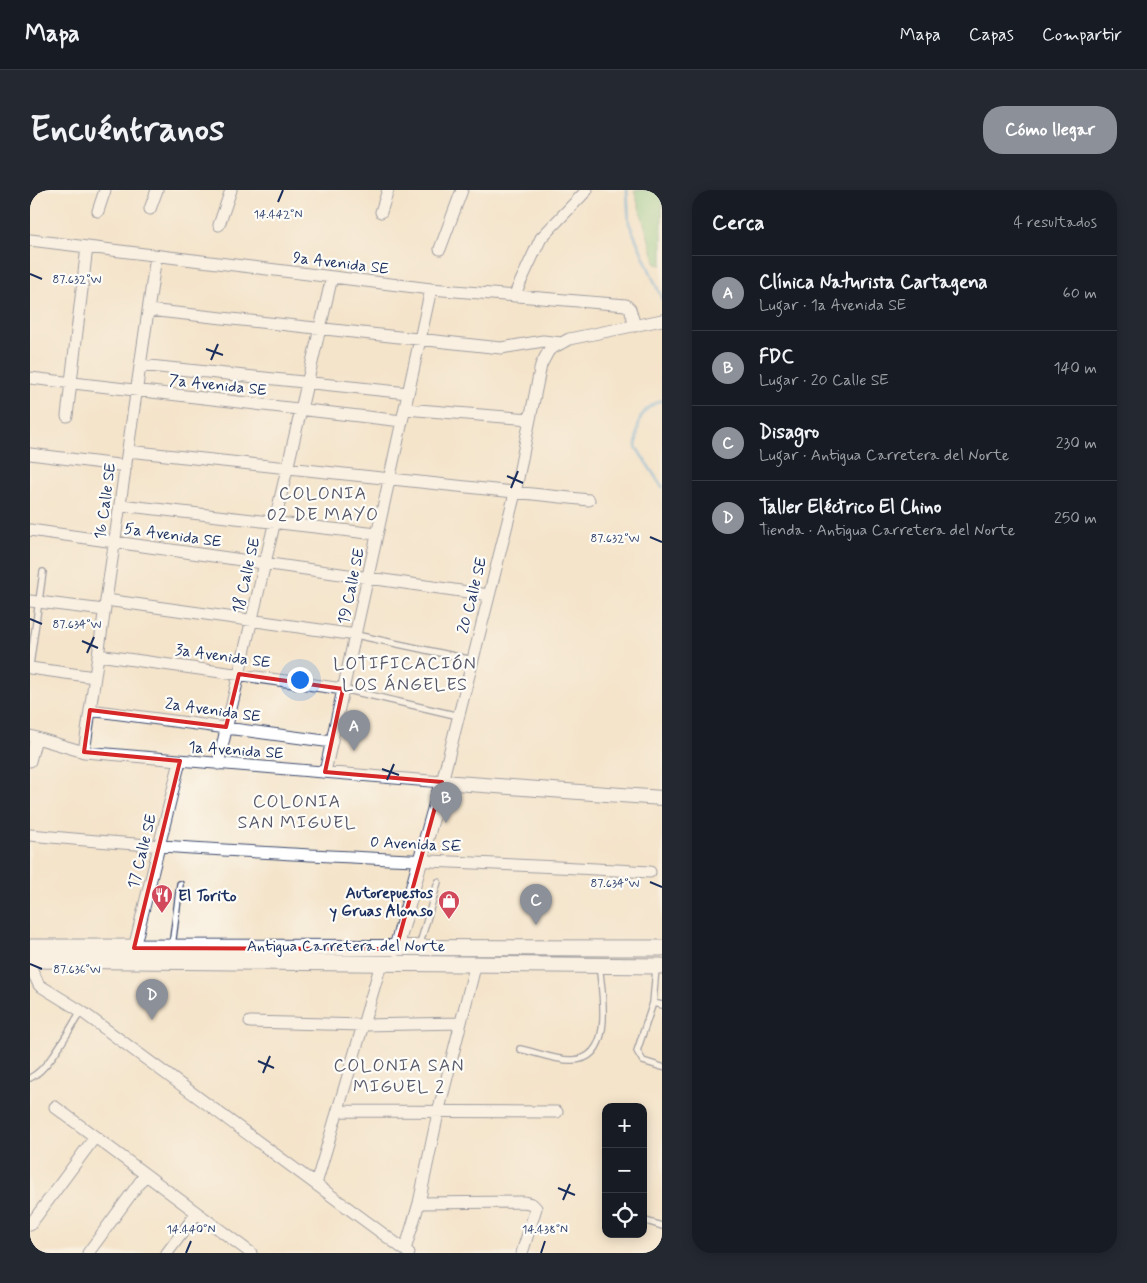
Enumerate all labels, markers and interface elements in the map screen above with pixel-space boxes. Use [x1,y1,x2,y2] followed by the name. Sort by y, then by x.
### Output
[25,19,80,50] text: Mapa
[900,23,941,47] text: Mapa
[969,23,1014,47] text: Capas
[1042,23,1122,47] text: Compartir
[983,106,1117,154] button: Cómo llegar
[30,107,225,153] text: Encuéntranos
[254,207,302,223] text: 14.442°N
[712,209,765,237] text: Cerca
[1013,212,1097,233] text: 4 resultados
[292,247,390,280] street label: 9a Avenida SE
[759,270,988,295] text: Clínica Naturista Cartagena
[53,272,102,288] text: 87.632°W
[723,283,733,304] text: A
[1063,283,1097,304] text: 60 m
[759,295,906,316] text: Lugar · 1a Avenida SE
[759,345,794,370] text: FDC
[723,358,733,379] text: B
[1053,358,1097,379] text: 140 m
[168,370,268,401] street label: 7a Avenida SE
[759,370,889,391] text: Lugar · 20 Calle SE
[759,420,819,445] text: Disagro
[722,433,734,454] text: C
[1056,433,1097,454] text: 230 m
[759,445,1009,466] text: Lugar · Antigua Carretera del Norte
[90,462,121,541] street label: 16 Calle SE
[267,482,379,527] district label: COLONIA 02 DE MAYO
[759,495,941,520] text: Taller Eléctrico El Chino
[722,508,734,529] text: D
[1054,508,1097,529] text: 250 m
[123,518,223,553] street label: 5a Avenida SE
[759,520,1015,541] text: Tienda · Antigua Carretera del Norte
[591,531,640,547] text: 87.632°W
[228,535,265,615] street label: 18 Calle SE
[333,546,370,627] street label: 19 Calle SE
[453,555,492,636] street label: 20 Calle SE
[53,617,102,633] text: 87.634°W
[174,639,272,674] street label: 3a Avenida SE
[333,652,477,697] district label: LOTIFICACIÓN LOS ÁNGELES
[287,667,313,693] your location
[164,693,262,728] street label: 2a Avenida SE
[338,710,370,751] pin: A
[187,737,284,764] street label: 1a Avenida SE
[430,782,462,823] pin: B
[237,790,357,835] district label: COLONIA SAN MIGUEL
[123,812,162,891] street label: 17 Calle SE
[370,832,462,857] street label: 0 Avenida SE
[591,876,640,892] text: 87.634°W
[150,883,174,914] restaurant icon: El Torito
[329,883,434,922] place label: Autorepuestos y Gruas Alonso
[520,884,552,925] pin: C
[178,886,237,907] place label: El Torito
[437,889,461,920] shop icon: Autorepuestos y Gruas Alonso
[247,936,446,957] street label: Antigua Carretera del Norte
[53,962,101,978] text: 87.636°W
[136,979,168,1020] pin: D
[333,1054,465,1099] district label: COLONIA SAN MIGUEL 2
[602,1103,647,1238] map controls
[602,1103,647,1148] button: +
[602,1148,647,1193] button: −
[602,1193,647,1238] button: locate
[167,1222,216,1238] text: 14.440°N
[522,1222,568,1238] text: 14.438°N

